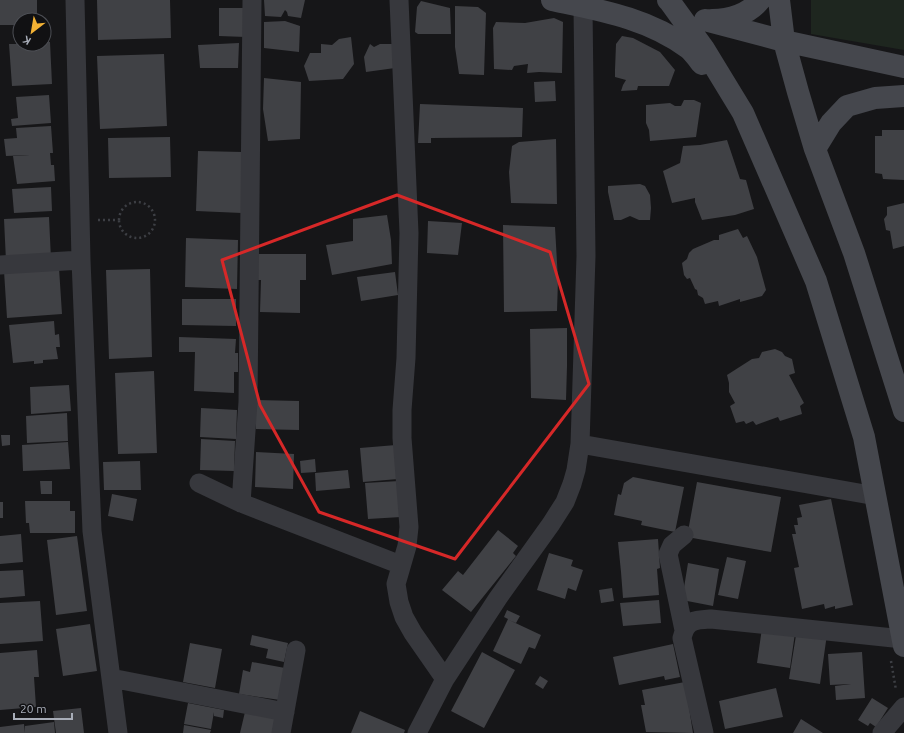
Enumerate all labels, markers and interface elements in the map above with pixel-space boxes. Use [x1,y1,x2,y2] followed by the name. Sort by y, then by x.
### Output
[12,12,52,52] north arrow
[20,33,33,48] text: K
[14,695,72,721] scale bar
[20,702,47,715] text: 20 m

